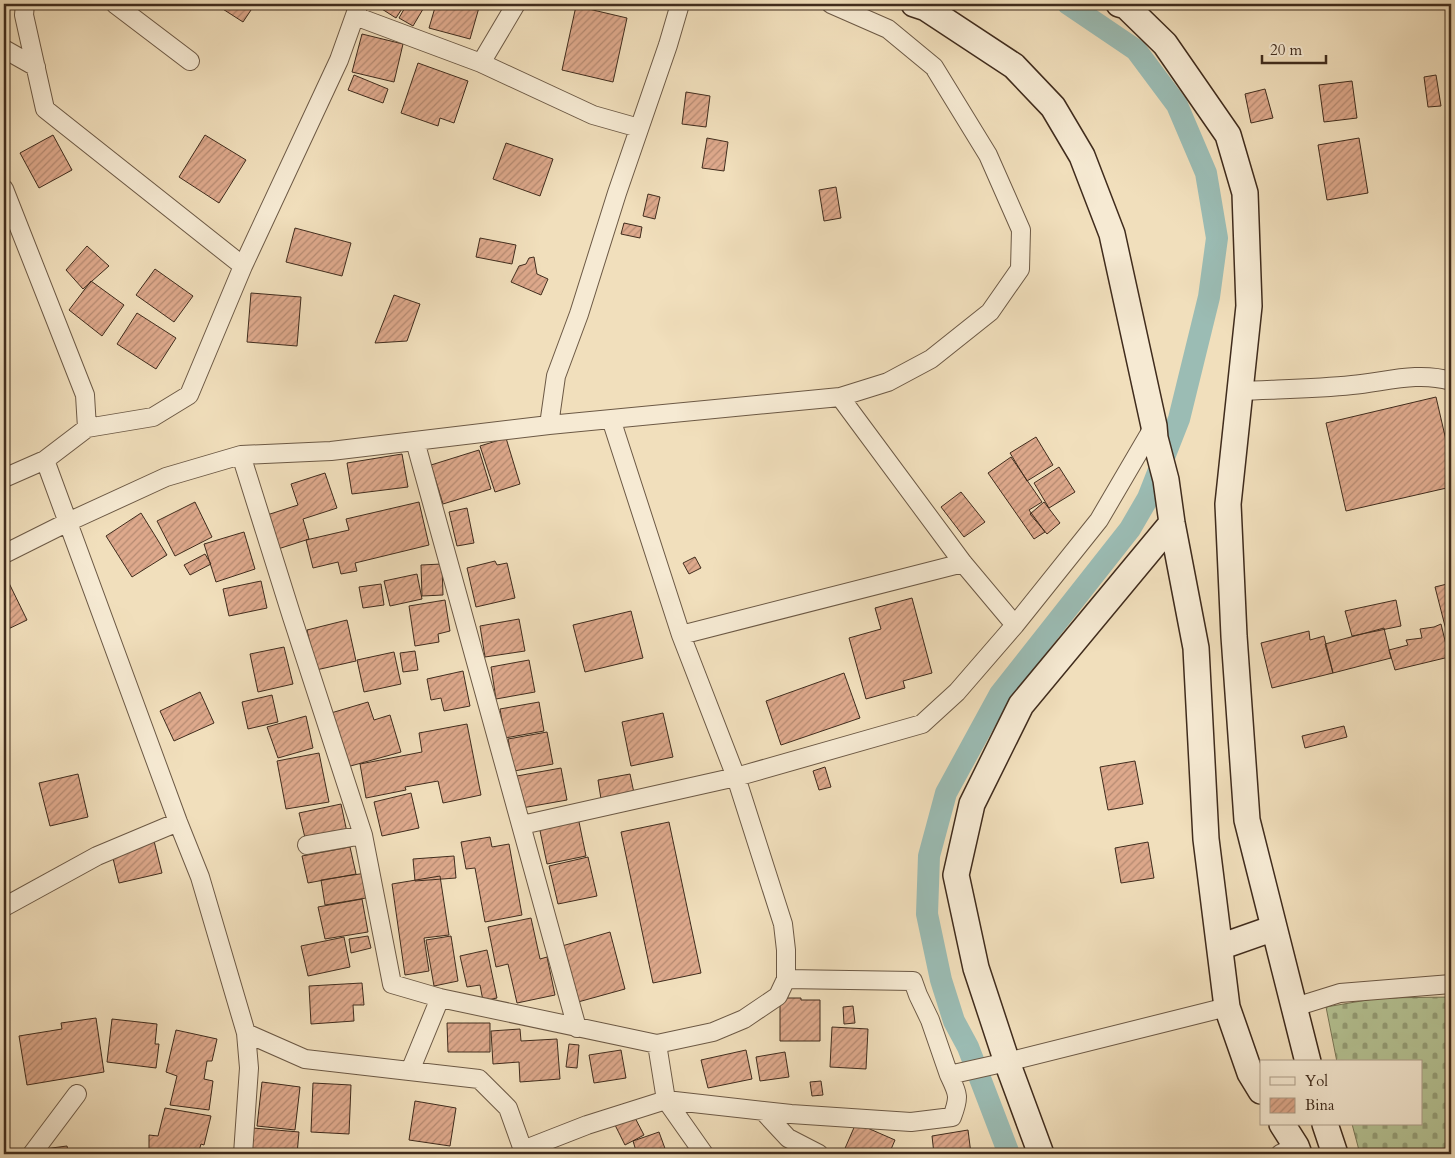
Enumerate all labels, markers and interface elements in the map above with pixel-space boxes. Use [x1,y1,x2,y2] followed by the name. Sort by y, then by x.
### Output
[1262,32,1326,64] scale bar
[1270,40,1302,60] text: 20 m
[1260,1060,1422,1126] legend
[1305,1071,1328,1091] text: Yol
[1305,1095,1335,1115] text: Bina

